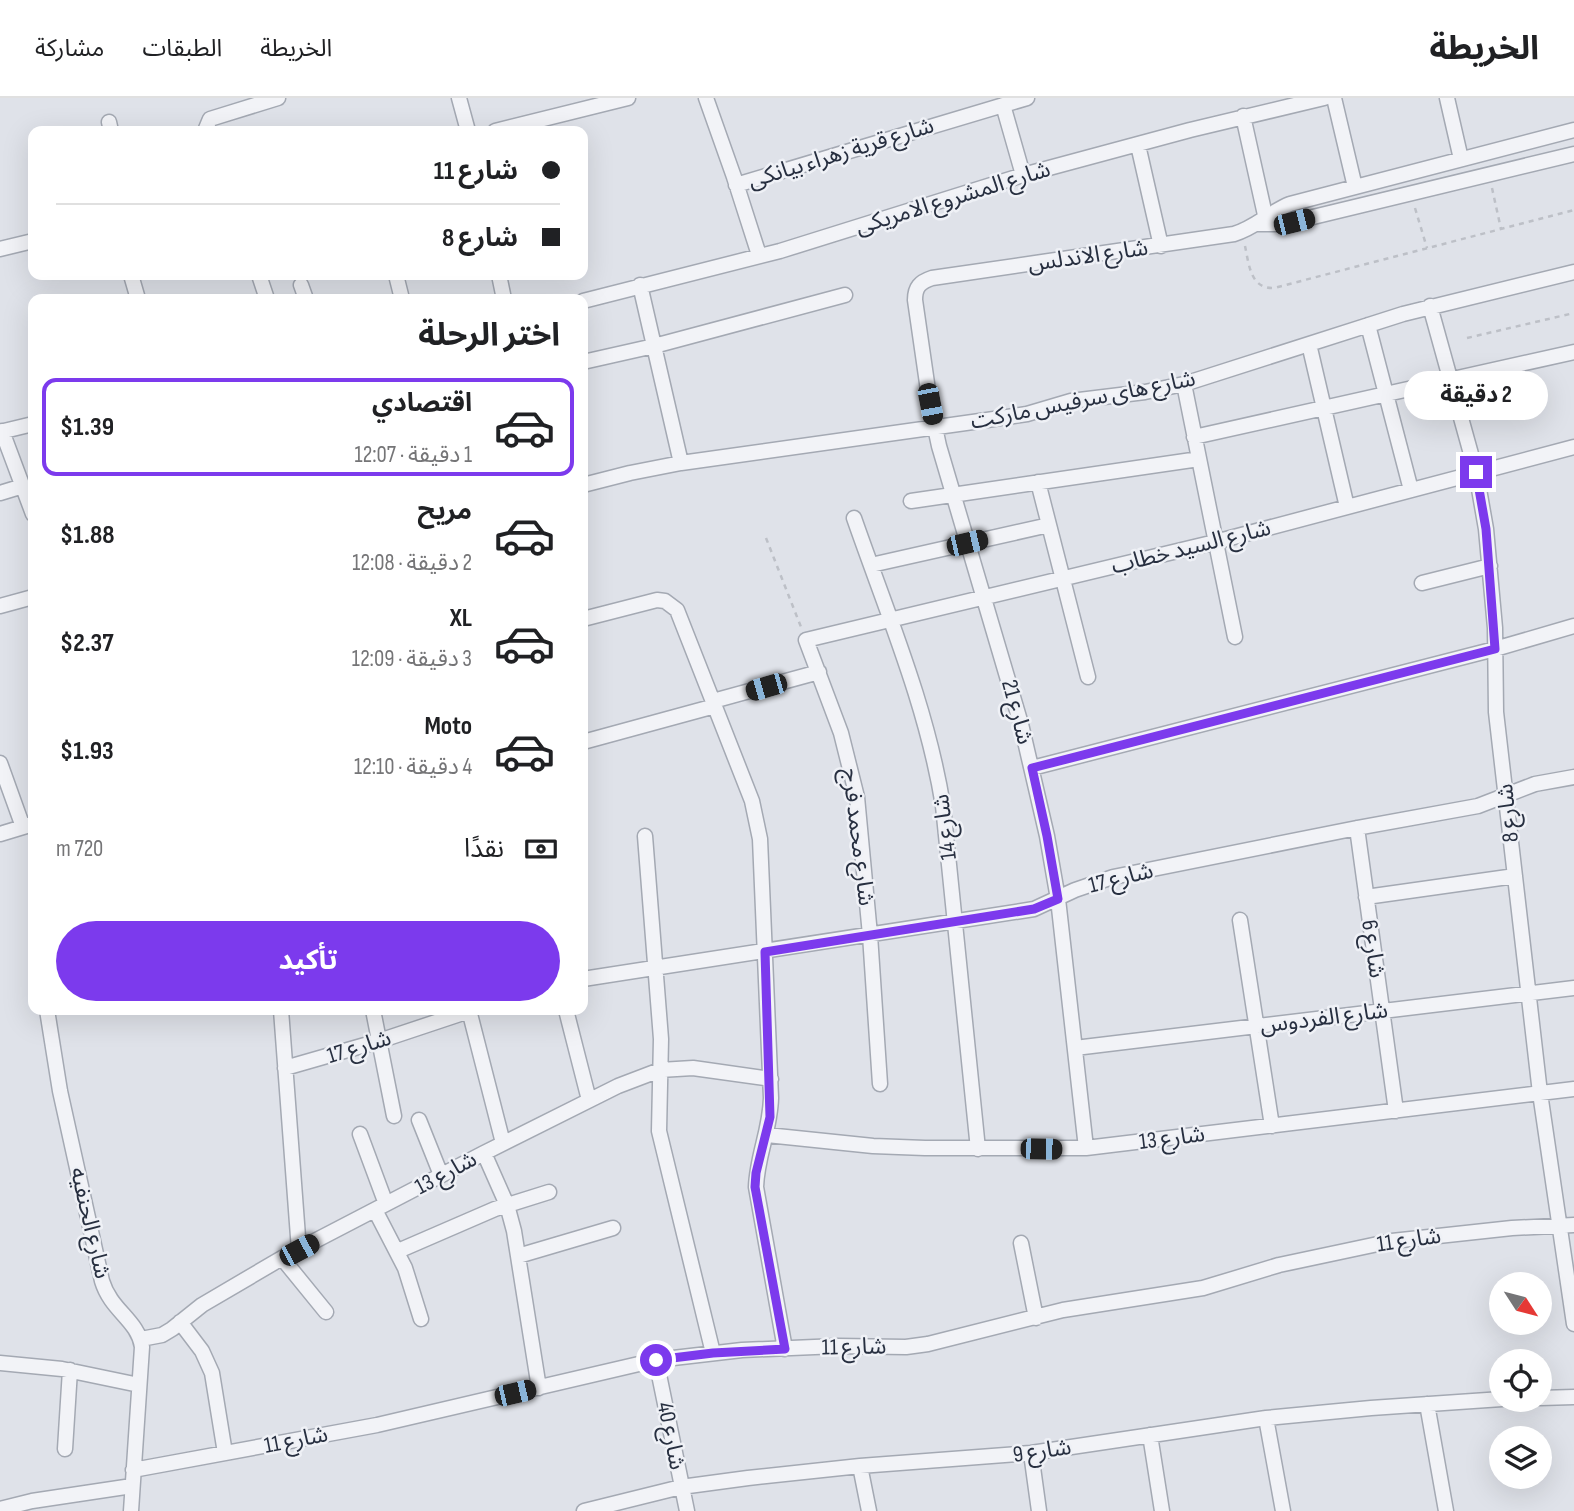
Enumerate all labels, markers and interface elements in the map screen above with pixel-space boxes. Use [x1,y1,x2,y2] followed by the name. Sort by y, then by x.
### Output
[1429,29,1539,69] text: الخريطة
[35,34,104,63] text: مشاركة
[142,34,222,63] text: الطبقات
[260,34,332,63] text: الخريطة
[745,111,938,197] street label: شارع قرية زهراء بيانكى
[852,155,1054,243] street label: شارع المشروع الامريكى
[434,156,518,187] text: شارع 11
[1272,207,1317,237] car
[442,223,518,254] text: شارع 8
[1026,234,1150,280] street label: شارع الاندلس
[418,316,560,355] text: اختر الرحلة
[968,364,1198,438] street label: شارع هاى سرفيس ماركت
[1404,370,1548,420] callout: 2 دقيقة
[916,381,945,427] car
[1440,381,1512,409] text: 2 دقيقة
[372,388,472,419] text: اقتصادي
[493,396,556,459] icon: car
[60,412,114,443] text: $1.39
[354,441,472,469] text: 1 دقيقة · 12:07
[1460,456,1492,488] route end
[417,496,472,527] text: مريح
[493,504,556,567] icon: car
[1108,514,1274,582] street label: شارع السيد خطاب
[60,520,115,551] text: $1.88
[945,528,990,558] car
[352,549,472,577] text: 2 دقيقة · 12:08
[450,603,472,634] text: XL
[493,612,556,675] icon: car
[60,628,114,659] text: $2.37
[352,645,472,673] text: 3 دقيقة · 12:09
[743,671,790,703] car
[993,676,1039,748] street label: شارع 21
[424,711,472,742] text: Moto
[493,720,556,783] icon: car
[60,736,114,767] text: $1.93
[354,753,472,781] text: 4 دقيقة · 12:10
[834,767,880,908] street label: شارع محمد فرج
[1491,782,1527,844] street label: شارع 8
[927,792,965,862] street label: شارع 14
[522,830,560,868] icon: cash
[464,834,504,865] text: نقدًا
[56,835,103,863] text: 720 m
[1086,856,1157,901] street label: شارع 17
[1353,918,1391,980] street label: شارع 6
[56,921,560,1001] button: تأكيد
[1258,996,1390,1042] street label: شارع الفردوس
[323,1024,395,1072] street label: شارع 17
[1137,1120,1207,1158] street label: شارع 13
[1020,1138,1063,1160] car
[410,1145,483,1203] street label: شارع 13
[62,1164,116,1282] street label: شارع الحنفيه
[1375,1222,1443,1260] street label: شارع 11
[276,1231,323,1269] car
[1489,1272,1552,1335] north arrow
[1489,1272,1552,1489] map controls
[821,1332,887,1364] street label: شارع 11
[640,1344,672,1376] route start
[1489,1349,1552,1412] button: locate
[493,1378,538,1408] car
[649,1400,691,1473] street label: شارع 40
[262,1420,331,1462] street label: شارع 11
[1489,1426,1552,1489] button: layers
[1011,1433,1073,1471] street label: شارع 9

